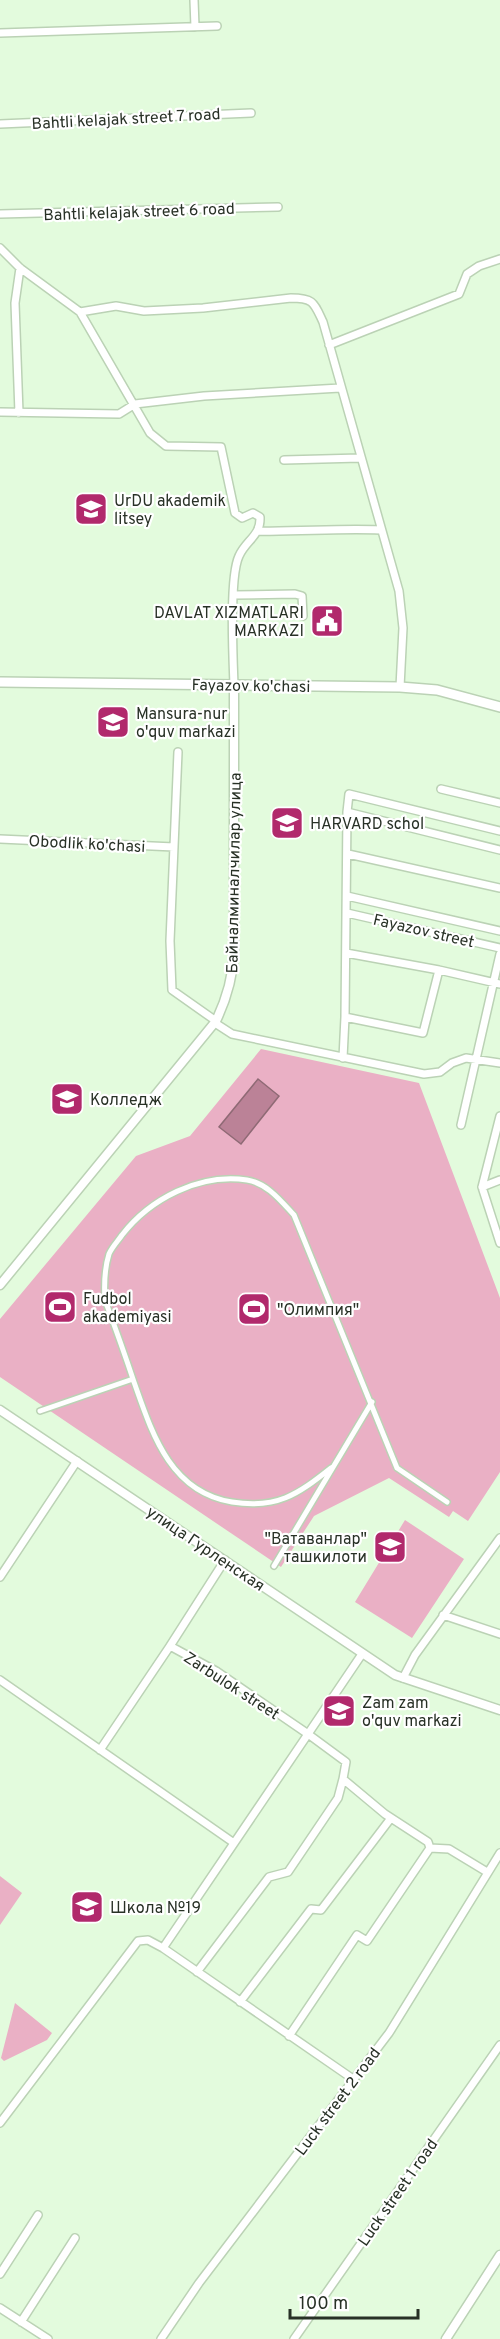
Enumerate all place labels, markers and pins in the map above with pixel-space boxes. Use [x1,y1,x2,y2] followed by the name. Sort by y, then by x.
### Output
[73,491,109,527] school or university icon: UrDU akademik litsey
[114,492,226,530] place label: UrDU akademik litsey
[309,603,345,639] public building icon: DAVLAT XIZMATLARI MARKAZI
[154,604,304,642] place label: DAVLAT XIZMATLARI MARKAZI
[95,704,131,740] school or university icon: Mansura-nur o'quv markazi
[136,705,236,743] place label: Mansura-nur o'quv markazi
[269,805,305,841] school or university icon: HARVARD schol
[310,815,424,835] place label: HARVARD schol
[49,1081,85,1117] school or university icon: Колледж
[90,1091,162,1111] place label: Колледж
[42,1289,78,1325] sports icon: Fudbol akademiyasi
[83,1290,172,1328] place label: Fudbol akademiyasi
[236,1291,272,1327] sports icon: "Олимпия"
[277,1301,359,1321] place label: "Олимпия"
[372,1529,408,1565] school or university icon: "Ватаванлар" ташкилоти
[265,1530,367,1568] place label: "Ватаванлар" ташкилоти
[321,1693,357,1729] school or university icon: Zam zam o'quv markazi
[362,1694,462,1732] place label: Zam zam o'quv markazi
[69,1889,105,1925] school or university icon: Школа №19
[110,1899,201,1919] place label: Школа №19

